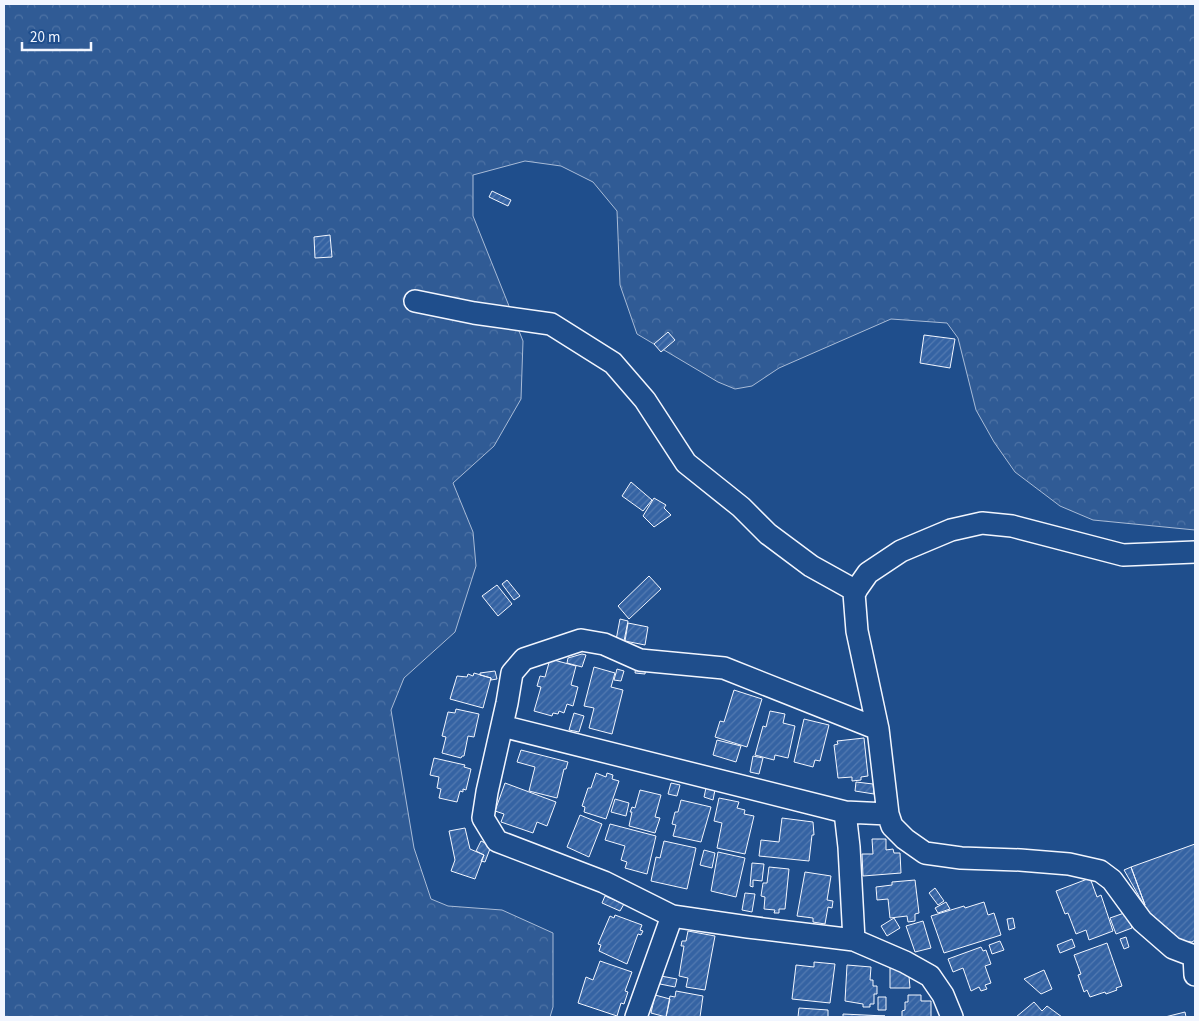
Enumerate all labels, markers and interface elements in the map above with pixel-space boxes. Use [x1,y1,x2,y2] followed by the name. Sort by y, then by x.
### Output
[22,20,91,52] scale bar
[30,27,60,48] text: 20 m

